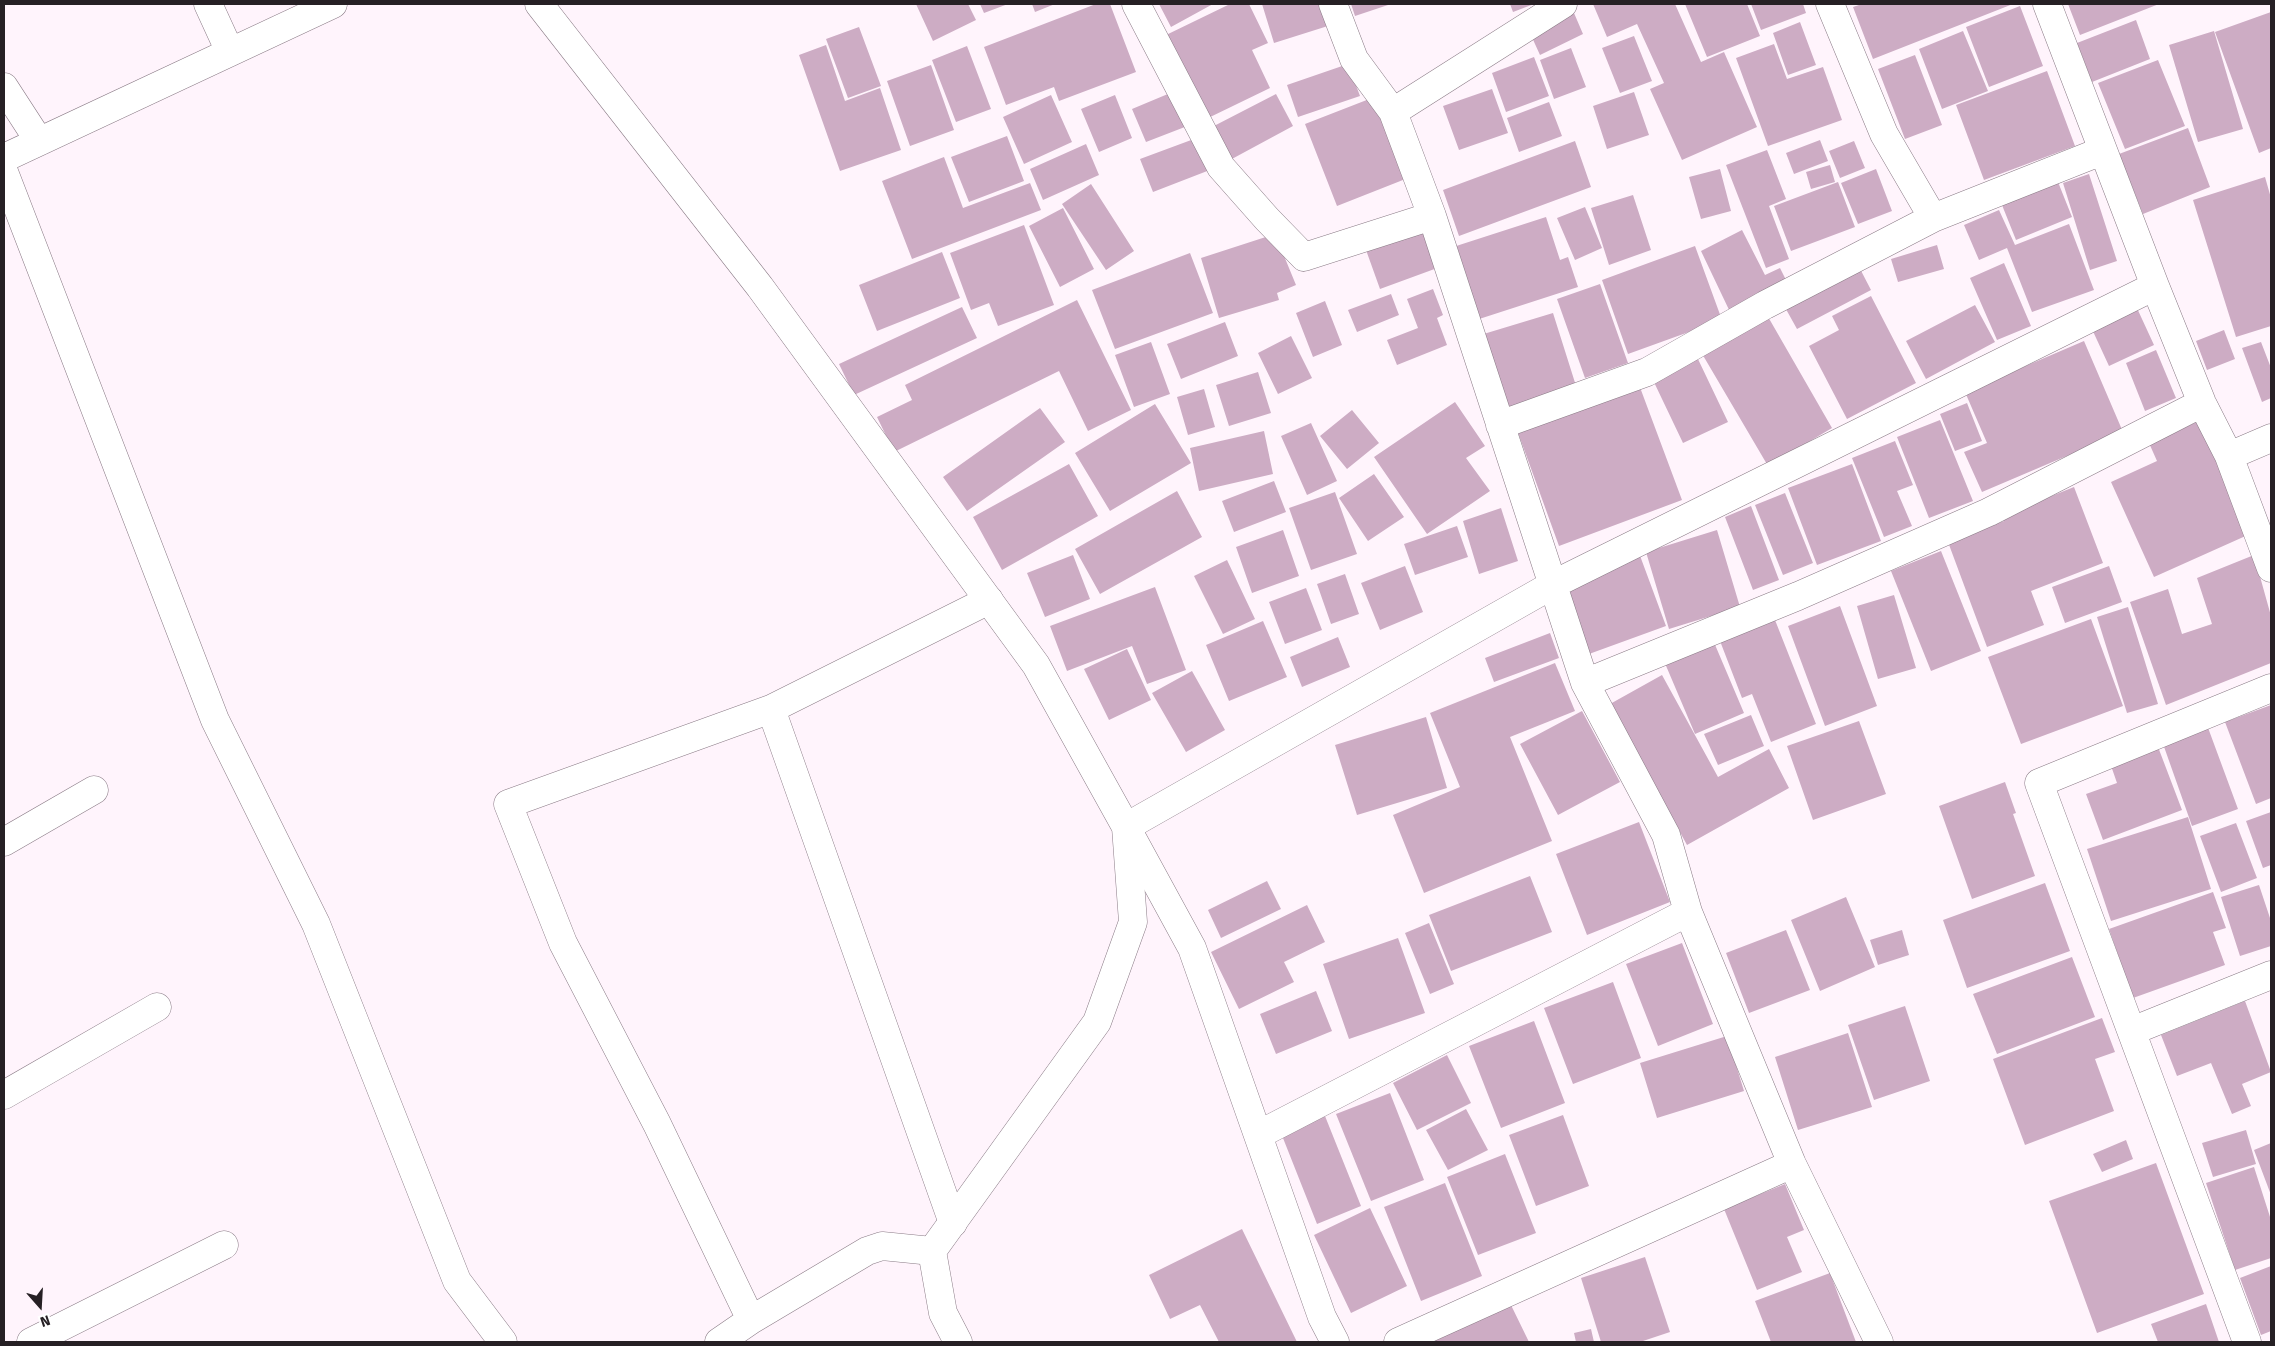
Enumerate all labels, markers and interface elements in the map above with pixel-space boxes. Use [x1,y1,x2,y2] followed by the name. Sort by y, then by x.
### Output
[15,1281,65,1331] north arrow
[38,1311,52,1330] text: N

